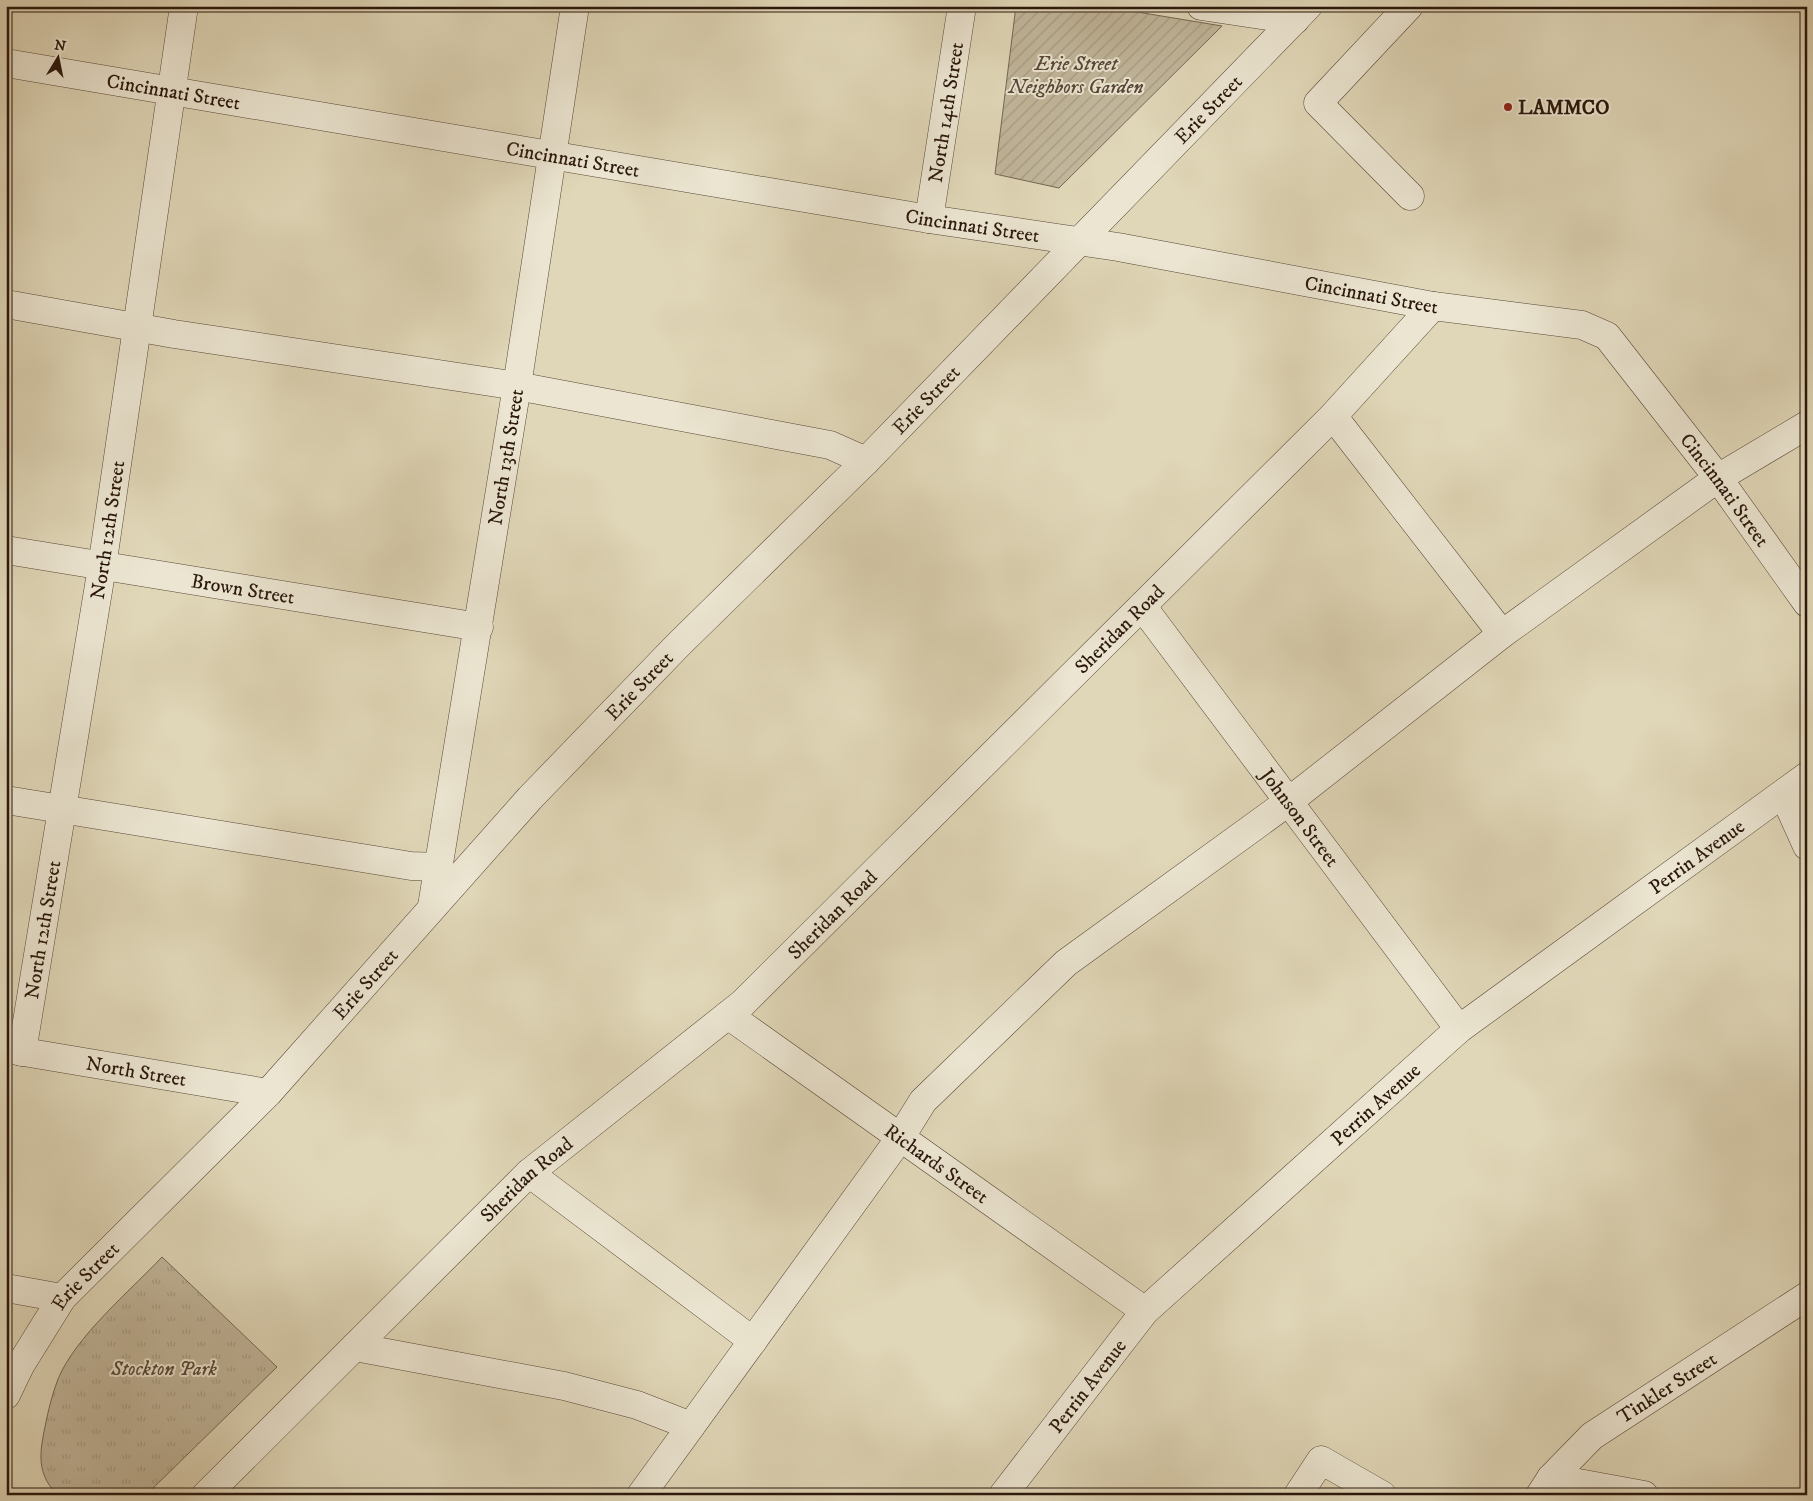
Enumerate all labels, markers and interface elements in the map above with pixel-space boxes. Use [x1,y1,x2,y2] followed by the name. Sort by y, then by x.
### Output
[32,32,82,82] north arrow
[53,36,68,56] text: N
[924,41,970,184] street label: North 14th Street
[1007,52,1144,100] park label: Erie Street Neighbors Garden
[105,69,242,116] street label: Cincinnati Street
[1170,70,1248,150] street label: Erie Street
[1518,96,1609,121] place label: LAMMCO
[1502,101,1514,113] marker: LAMMCO
[504,137,641,184] street label: Cincinnati Street
[903,204,1041,249] street label: Cincinnati Street
[1302,271,1439,321] street label: Cincinnati Street
[888,361,966,440] street label: Erie Street
[483,387,530,527] street label: North 13th Street
[1674,429,1774,552] street label: Cincinnati Street
[86,459,131,601] street label: North 12th Street
[189,569,296,611] street label: Brown Street
[1070,580,1170,680] street label: Sheridan Road
[601,647,679,726] street label: Erie Street
[1253,762,1344,872] street label: Johnson Street
[1645,815,1750,901] street label: Perrin Avenue
[20,859,67,1001] street label: North 12th Street
[783,866,883,965] street label: Sheridan Road
[328,944,404,1025] street label: Erie Street
[84,1052,188,1093] street label: North Street
[1326,1058,1426,1152] street label: Perrin Avenue
[879,1119,993,1210] street label: Richards Street
[476,1132,579,1228] street label: Sheridan Road
[47,1237,125,1315] street label: Erie Street
[1044,1335,1133,1439] street label: Perrin Avenue
[1613,1347,1722,1430] street label: Tinkler Street
[110,1357,218,1382] park label: Stockton Park

